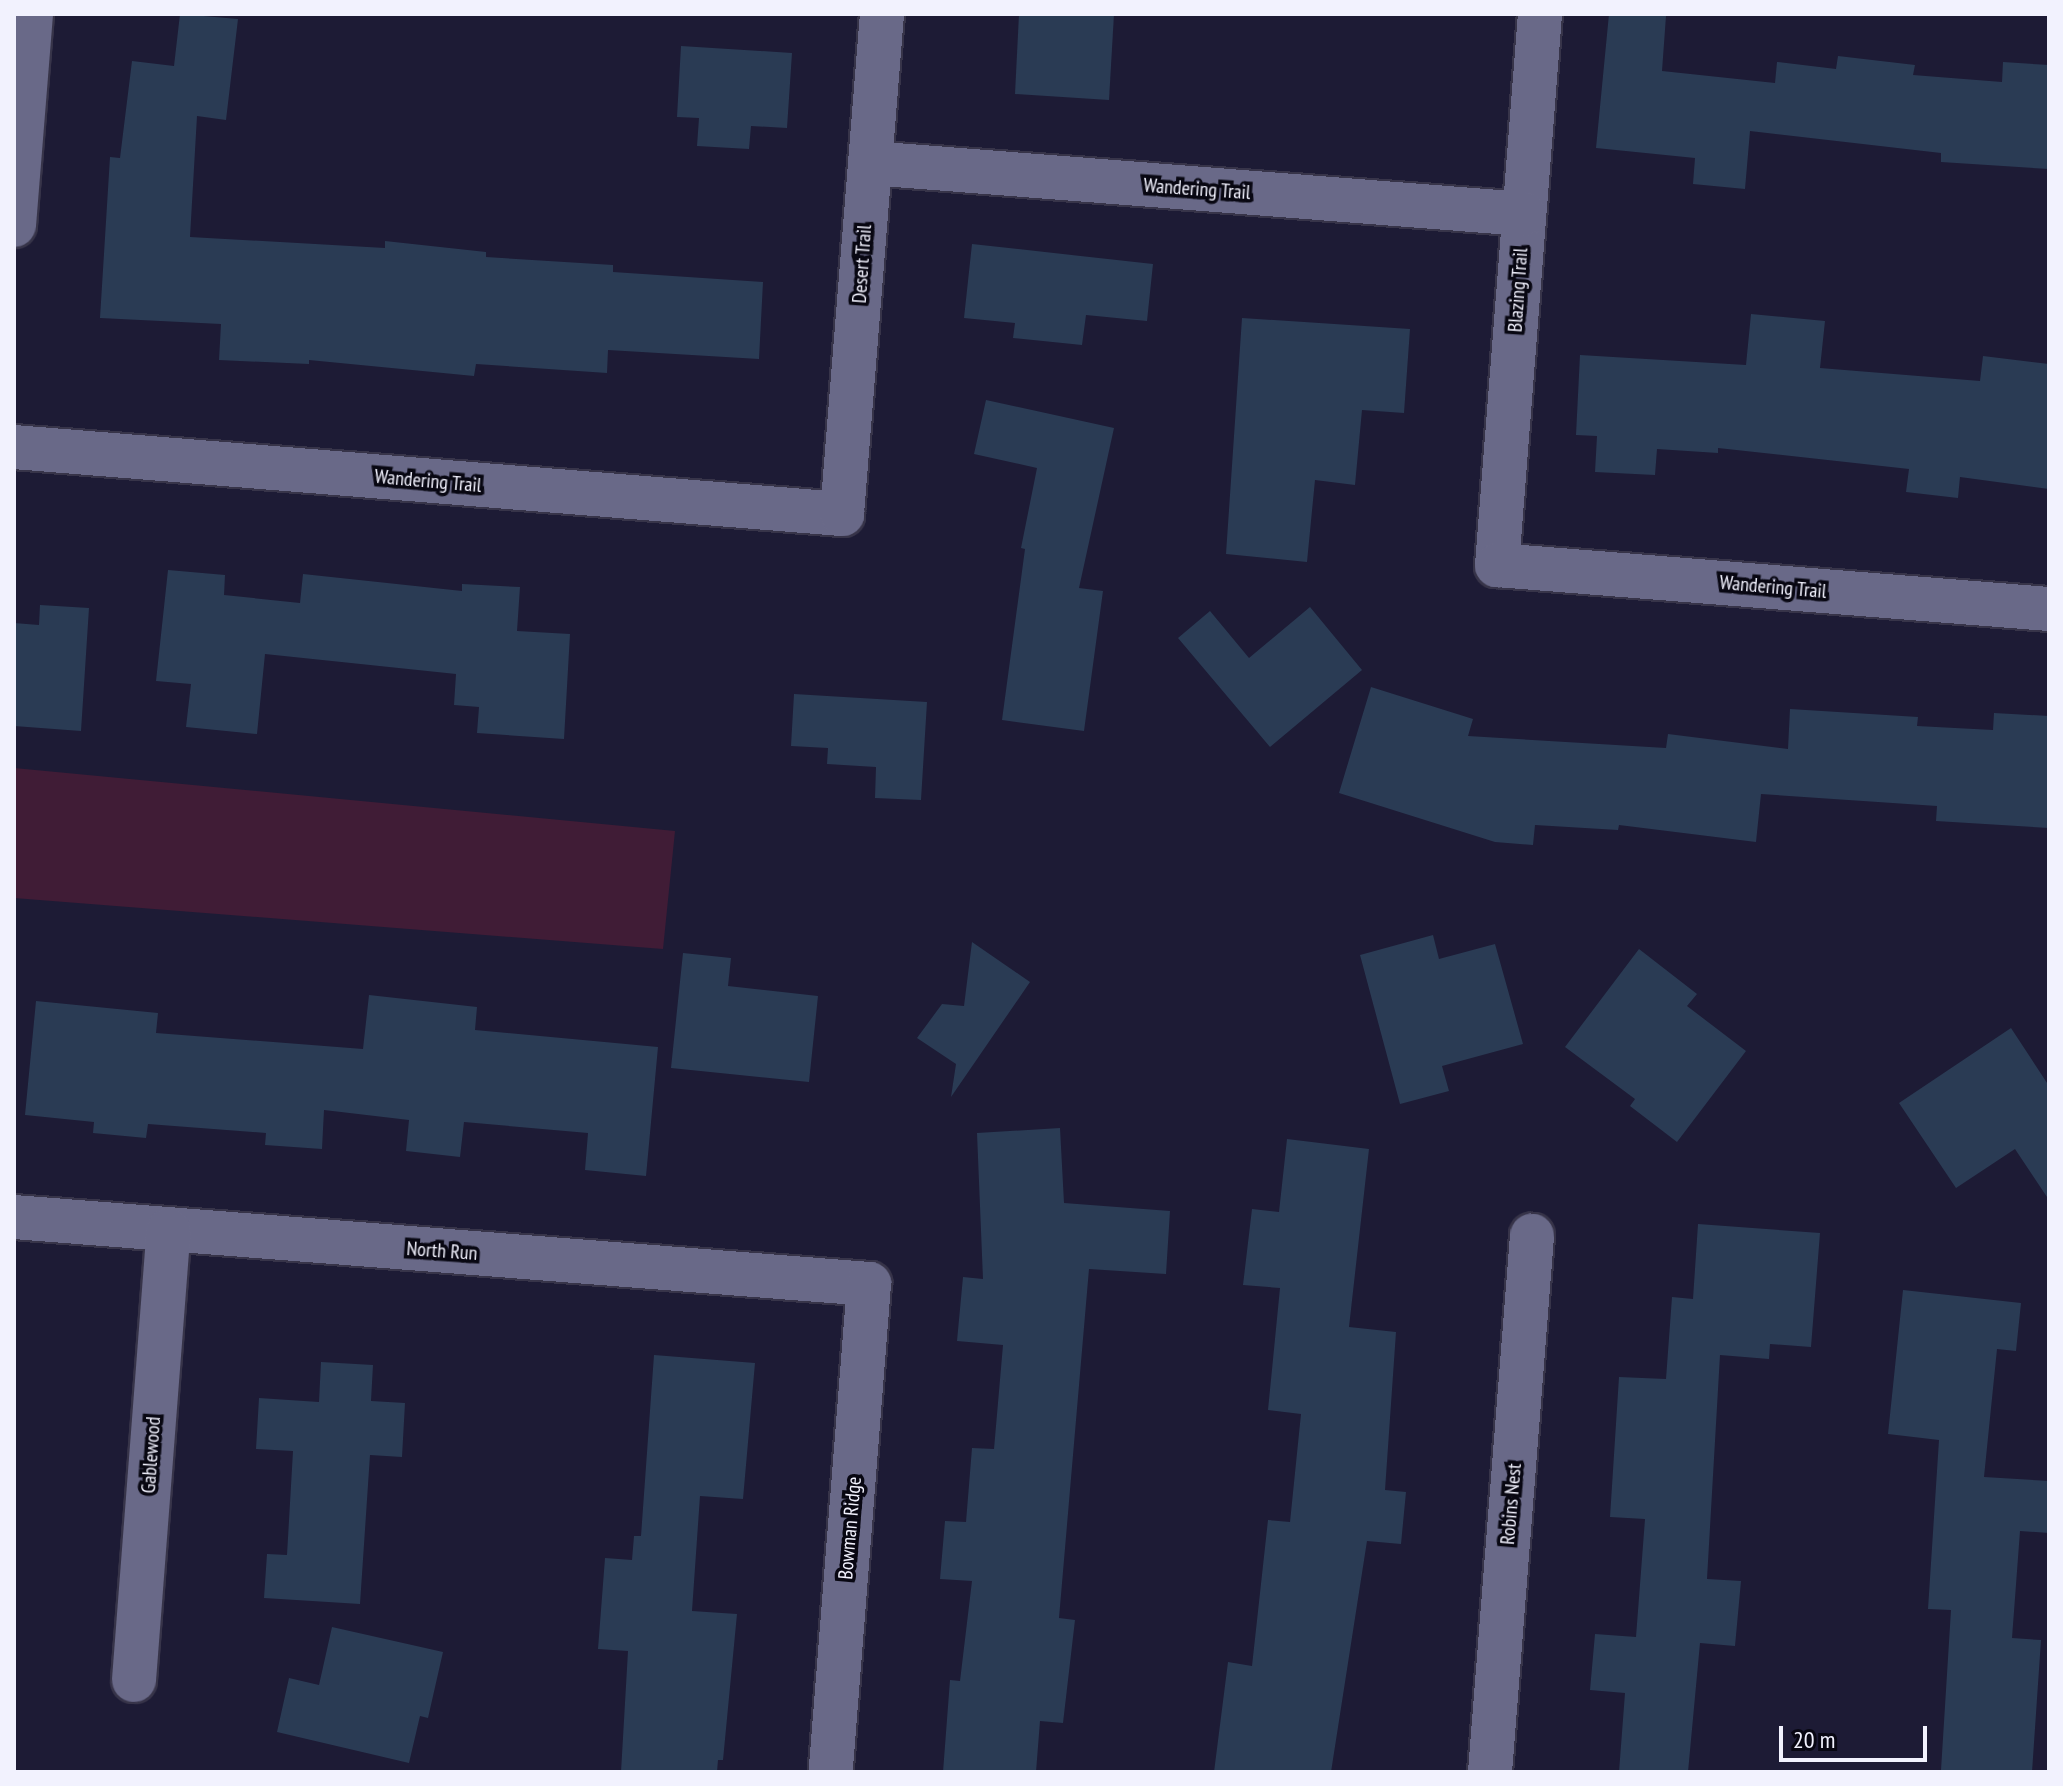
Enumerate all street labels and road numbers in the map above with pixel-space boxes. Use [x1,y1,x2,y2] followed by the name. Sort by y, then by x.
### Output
[1142,173,1252,205] street label: Wandering Trail
[847,224,877,304] street label: Desert Trail
[1503,247,1533,333] street label: Blazing Trail
[373,464,483,498] street label: Wandering Trail
[1718,570,1828,604] street label: Wandering Trail
[406,1237,478,1265] street label: North Run
[136,1416,166,1494] street label: Gablewood
[1495,1462,1527,1546] street label: Robins Nest
[834,1476,866,1580] street label: Bowman Ridge

